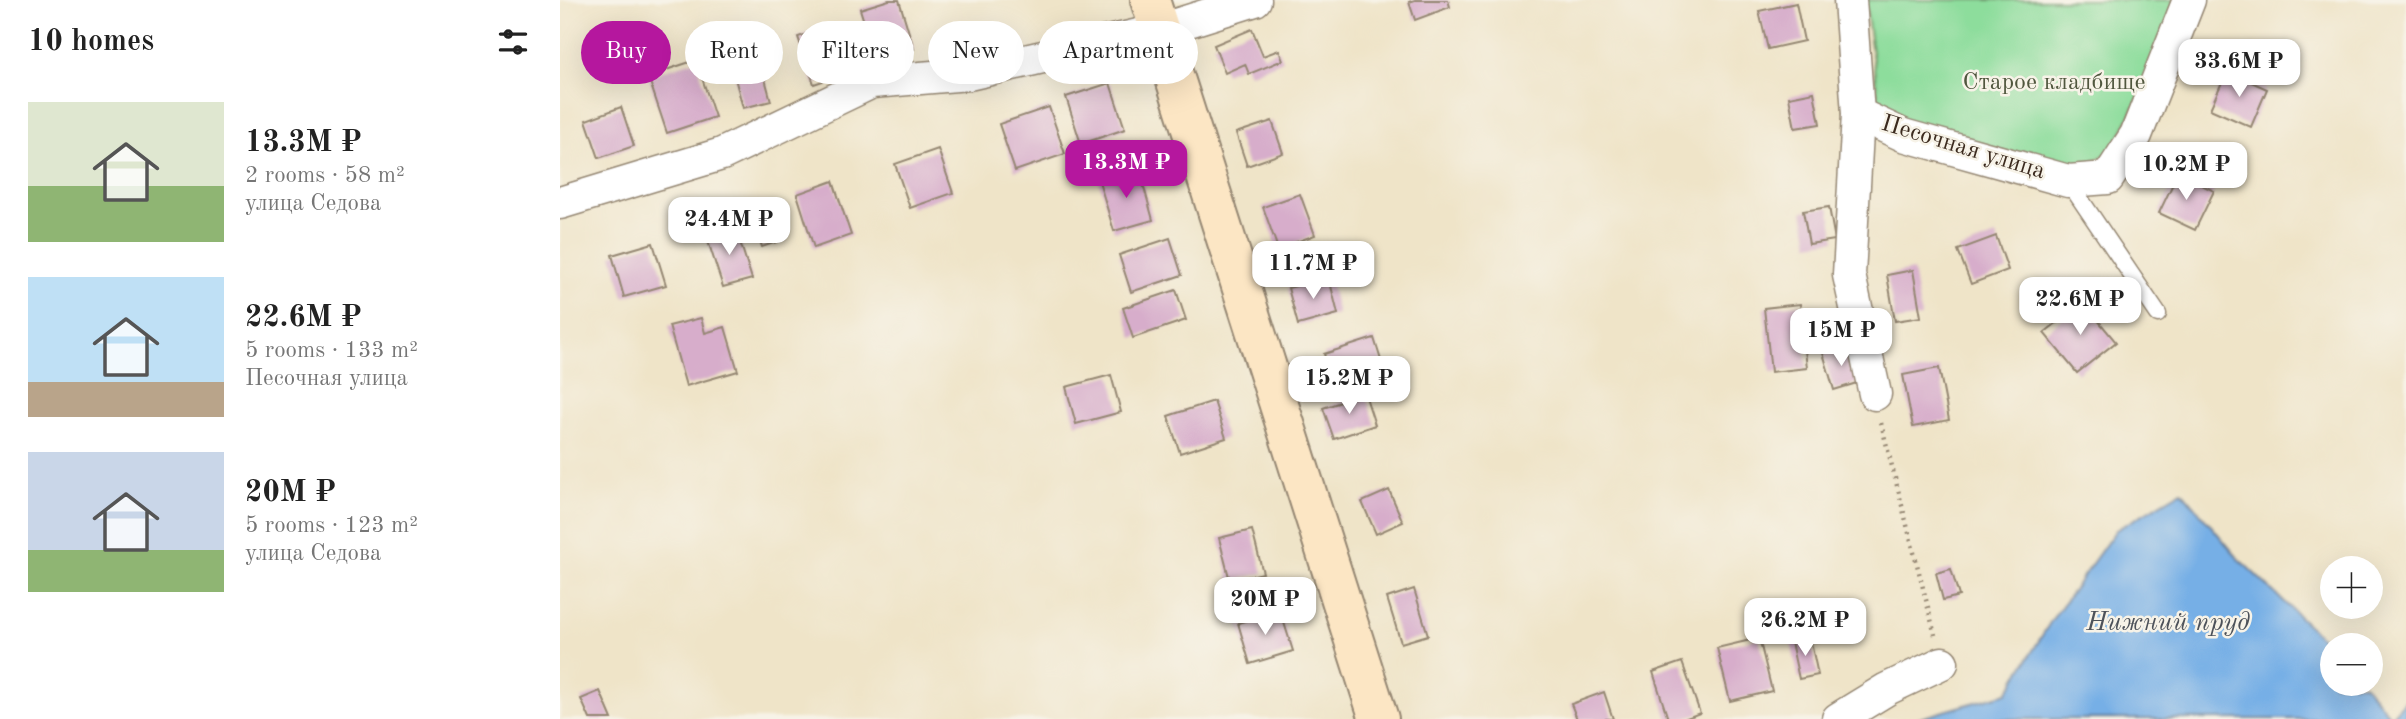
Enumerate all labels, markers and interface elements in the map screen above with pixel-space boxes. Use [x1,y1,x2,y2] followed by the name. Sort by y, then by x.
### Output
[581,21,671,84] chip: Buy
[685,21,783,84] chip: Rent
[797,21,914,84] chip: Filters
[928,21,1024,84] chip: New
[1038,21,1198,84] chip: Apartment
[494,23,532,61] icon: filters
[28,27,154,57] text: 10 homes
[2174,40,2304,99] pin: 33.6M ₽
[2194,50,2284,73] text: 33.6M ₽
[1962,71,2146,95] park label: Старое кладбище
[1878,112,2048,184] street label: Песочная улица
[245,128,362,158] text: 13.3M ₽
[84,130,168,214] icon: home
[1061,140,1191,200] pin: 13.3M ₽
[2121,142,2251,202] pin: 10.2M ₽
[1081,151,1171,174] text: 13.3M ₽
[2141,153,2231,176] text: 10.2M ₽
[245,164,405,187] text: 2 rooms · 58 m²
[245,192,381,215] text: улица Седова
[664,198,794,257] pin: 24.4M ₽
[684,208,774,231] text: 24.4M ₽
[1248,242,1378,301] pin: 11.7M ₽
[1268,252,1358,275] text: 11.7M ₽
[2015,278,2145,337] pin: 22.6M ₽
[2035,288,2125,311] text: 22.6M ₽
[245,303,362,333] text: 22.6M ₽
[84,305,168,389] icon: home
[1792,308,1890,368] pin: 15M ₽
[1806,319,1876,342] text: 15M ₽
[245,339,418,362] text: 5 rooms · 133 m²
[1284,356,1414,416] pin: 15.2M ₽
[245,367,408,390] text: Песочная улица
[1304,367,1394,390] text: 15.2M ₽
[245,478,336,508] text: 20M ₽
[84,480,168,564] icon: home
[245,514,418,537] text: 5 rooms · 123 m²
[245,542,381,565] text: улица Седова
[2320,556,2383,696] map controls
[2320,556,2383,619] button: +
[1216,578,1314,637] pin: 20M ₽
[1230,588,1300,611] text: 20M ₽
[1740,598,1870,658] pin: 26.2M ₽
[1760,609,1850,632] text: 26.2M ₽
[2085,610,2250,636] water label: Нижний пруд
[2320,633,2383,696] button: −

